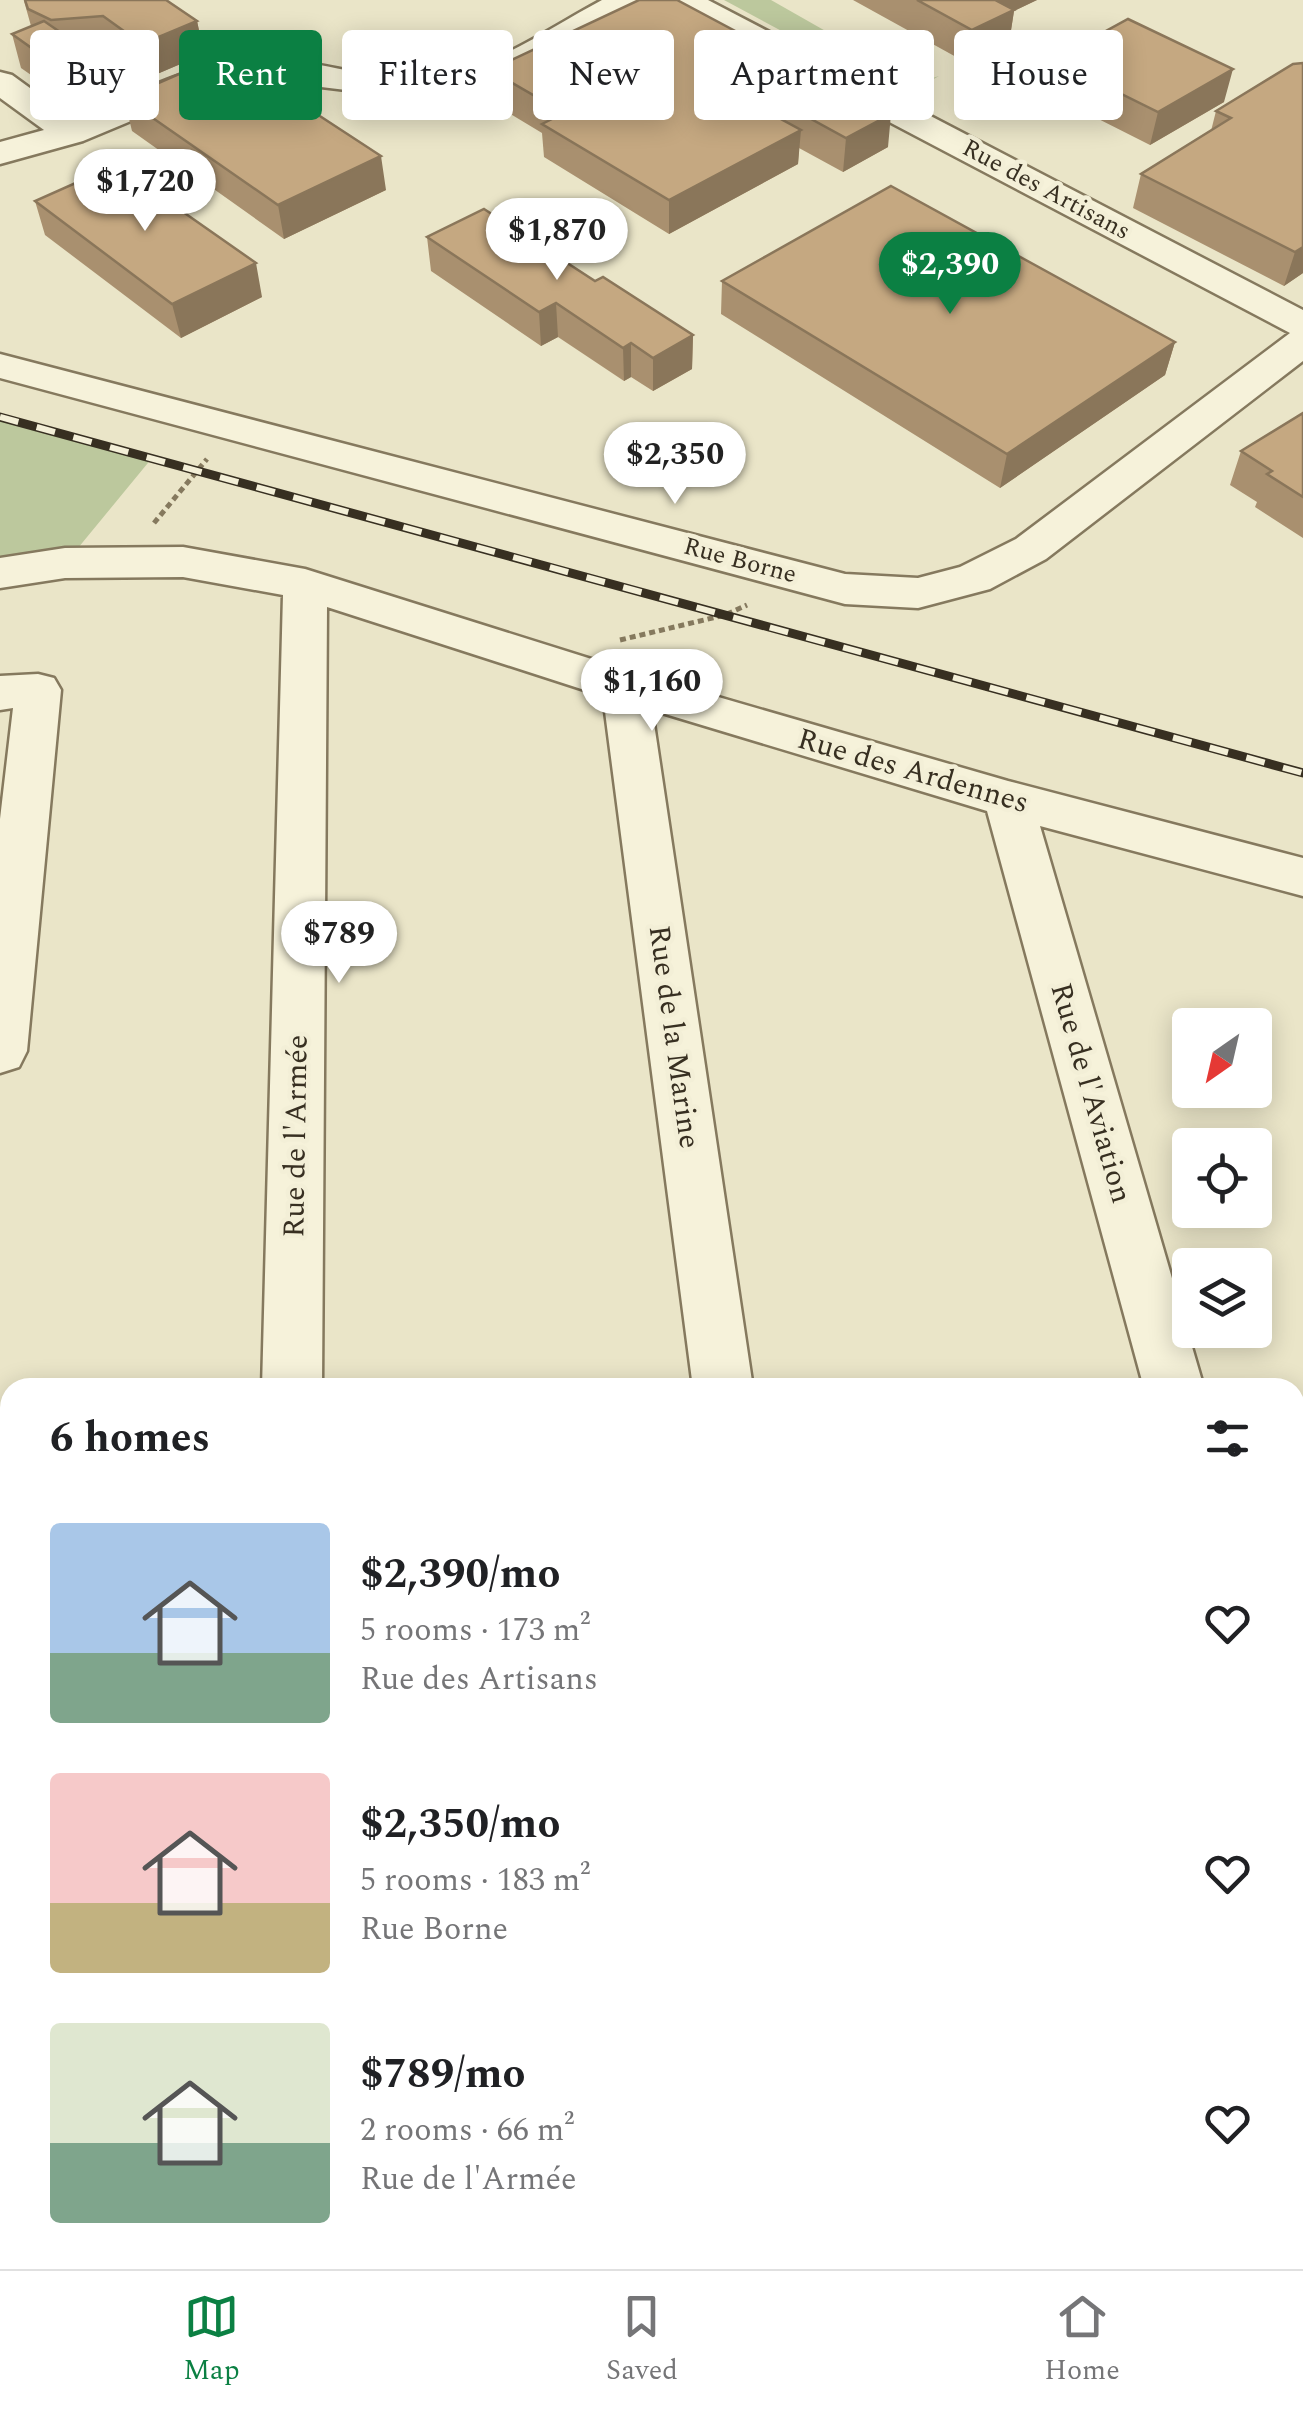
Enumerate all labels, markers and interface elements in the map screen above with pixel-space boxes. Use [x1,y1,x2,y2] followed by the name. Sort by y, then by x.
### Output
[30,30,159,120] chip: Buy
[179,30,322,120] chip: Rent
[342,30,513,120] chip: Filters
[533,30,674,120] chip: New
[694,30,934,120] chip: Apartment
[954,30,1123,120] chip: House
[955,130,1137,250] street label: Rue des Artisans
[64,149,226,234] pin: $1,720
[96,157,194,206] text: $1,720
[476,198,638,283] pin: $1,870
[508,206,606,255] text: $1,870
[869,232,1031,317] pin: $2,390
[901,240,999,289] text: $2,390
[594,422,756,507] pin: $2,350
[626,430,724,479] text: $2,350
[679,528,801,594] street label: Rue Borne
[571,649,733,734] pin: $1,160
[603,657,701,706] text: $1,160
[792,716,1034,826] street label: Rue des Ardennes
[280,901,398,986] pin: $789
[303,909,375,958] text: $789
[636,922,712,1152] street label: Rue de la Marine
[1038,977,1144,1209] street label: Rue de l'Aviation
[1172,1008,1272,1108] north arrow
[1172,1008,1272,1348] map controls
[271,1034,321,1238] street label: Rue de l'Armée
[1172,1128,1272,1228] button: locate
[1172,1248,1272,1348] button: layers
[50,1407,210,1470] text: 6 homes
[1200,1411,1255,1466] icon: filters
[360,1543,560,1606] text: $2,390/mo
[130,1563,250,1683] icon: home
[1200,1596,1255,1651] icon: heart
[360,1606,590,1655] text: 5 rooms · 173 m²
[360,1655,598,1704] text: Rue des Artisans
[360,1793,560,1856] text: $2,350/mo
[130,1813,250,1933] icon: home
[1200,1846,1255,1901] icon: heart
[360,1856,590,1905] text: 5 rooms · 183 m²
[360,1905,508,1954] text: Rue Borne
[360,2043,526,2106] text: $789/mo
[130,2063,250,2183] icon: home
[1200,2096,1255,2151] icon: heart
[360,2106,574,2155] text: 2 rooms · 66 m²
[360,2155,577,2204] text: Rue de l'Armée
[183,2289,240,2392] tab: Map
[606,2289,678,2392] tab: Saved
[1044,2289,1120,2392] tab: Home

